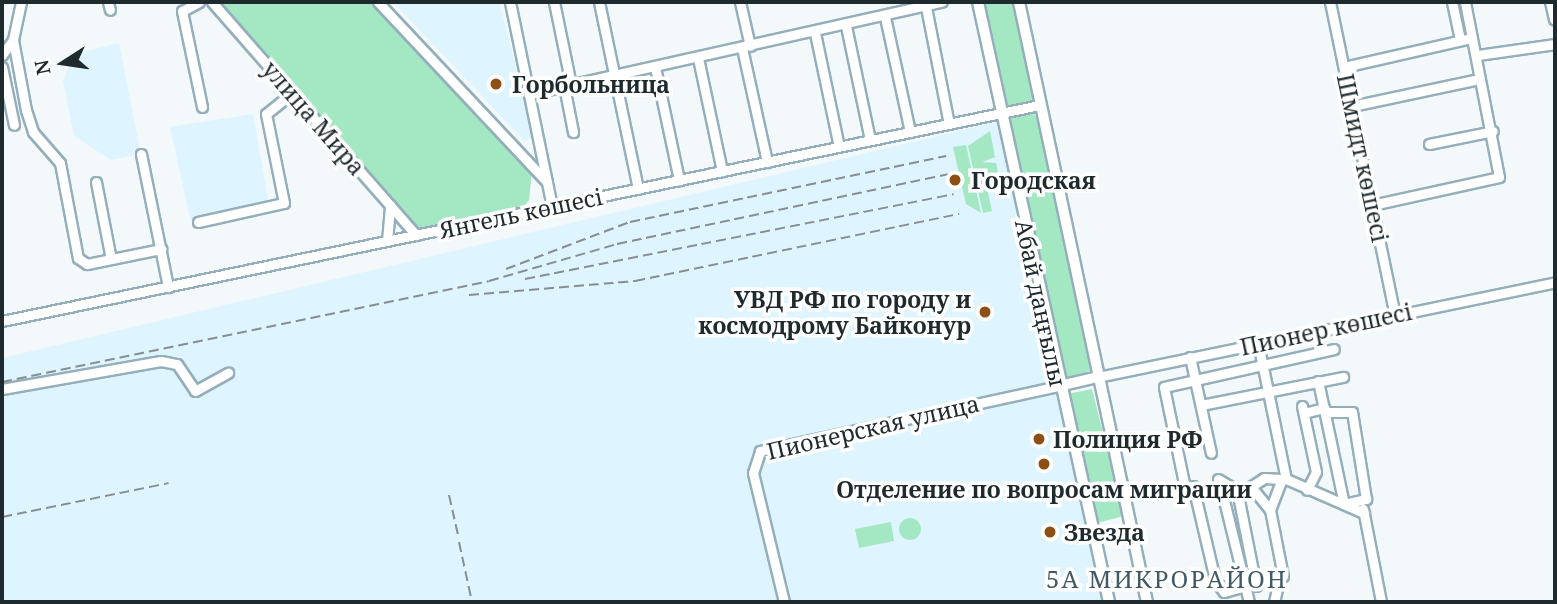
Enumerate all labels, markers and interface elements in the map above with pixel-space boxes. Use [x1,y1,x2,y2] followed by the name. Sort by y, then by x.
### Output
[28,28,98,98] north arrow
[257,55,371,181] street label: улица Мира
[28,57,57,77] text: N
[512,70,670,98] place label: Горбольница
[1332,71,1394,245] street label: Шмидт көшесі
[486,74,506,94] marker: Горбольница
[971,166,1096,194] place label: Городская
[945,170,965,190] marker: Городская
[437,182,605,244] street label: Янгель көшесі
[1010,217,1072,389] street label: Абай даңғылы
[698,285,971,339] place label: УВД РФ по городу и космодрому Байконур
[1237,297,1415,361] street label: Пионер көшесі
[977,304,993,320] marker: УВД РФ по городу и космодрому Байконур
[764,389,982,465] street label: Пионерская улица
[1053,425,1203,453] place label: Полиция РФ
[1031,431,1047,447] marker: Полиция РФ
[1036,456,1052,472] marker: Отделение по вопросам миграции
[836,475,1252,503] place label: Отделение по вопросам миграции
[1064,518,1145,546] place label: Звезда
[1042,524,1058,540] marker: Звезда
[1048,565,1286,593] district label: 5А МИКРОРАЙОН

